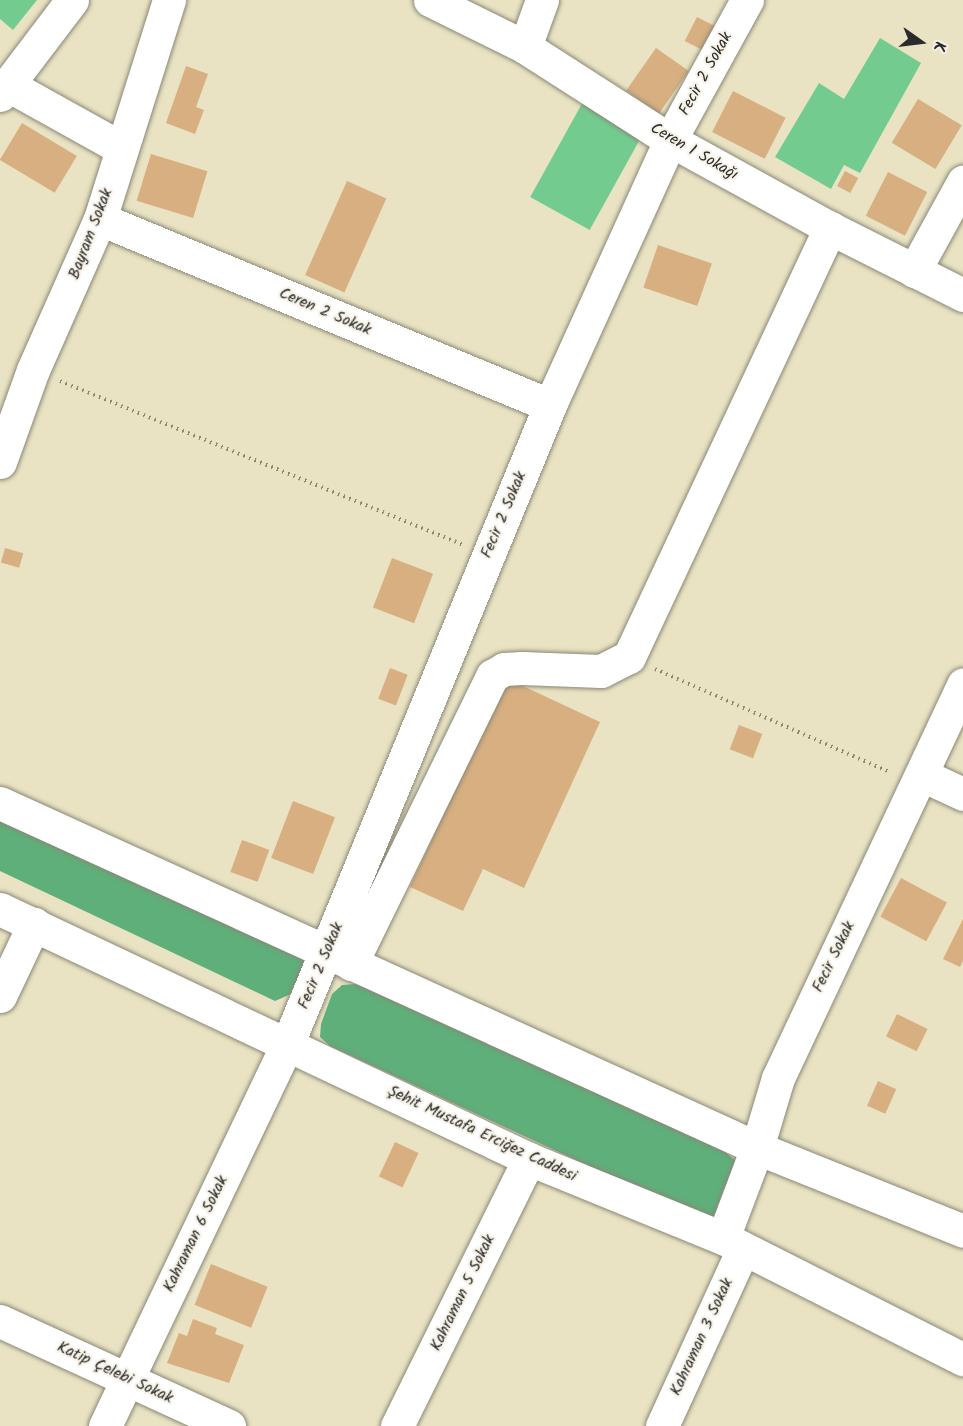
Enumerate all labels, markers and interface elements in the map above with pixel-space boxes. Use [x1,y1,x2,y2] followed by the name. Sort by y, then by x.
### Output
[891,12,951,72] north arrow
[675,29,737,119] street label: Fecir 2 Sokak
[926,39,952,54] text: K
[647,119,741,185] street label: Ceren 1 Sokağı
[65,186,117,282] street label: Bayram Sokak
[276,284,374,340] street label: Ceren 2 Sokak
[477,469,531,561] street label: Fecir 2 Sokak
[809,918,859,996] street label: Fecir Sokak
[294,920,348,1012] street label: Fecir 2 Sokak
[384,1082,580,1186] street label: Şehit Mustafa Erciğez Caddesi
[160,1173,232,1295] street label: Kahraman 6 Sokak
[427,1232,499,1354] street label: Kahraman 5 Sokak
[666,1275,738,1399] street label: Kahraman 3 Sokak
[54,1338,176,1408] street label: Katip Çelebi Sokak

